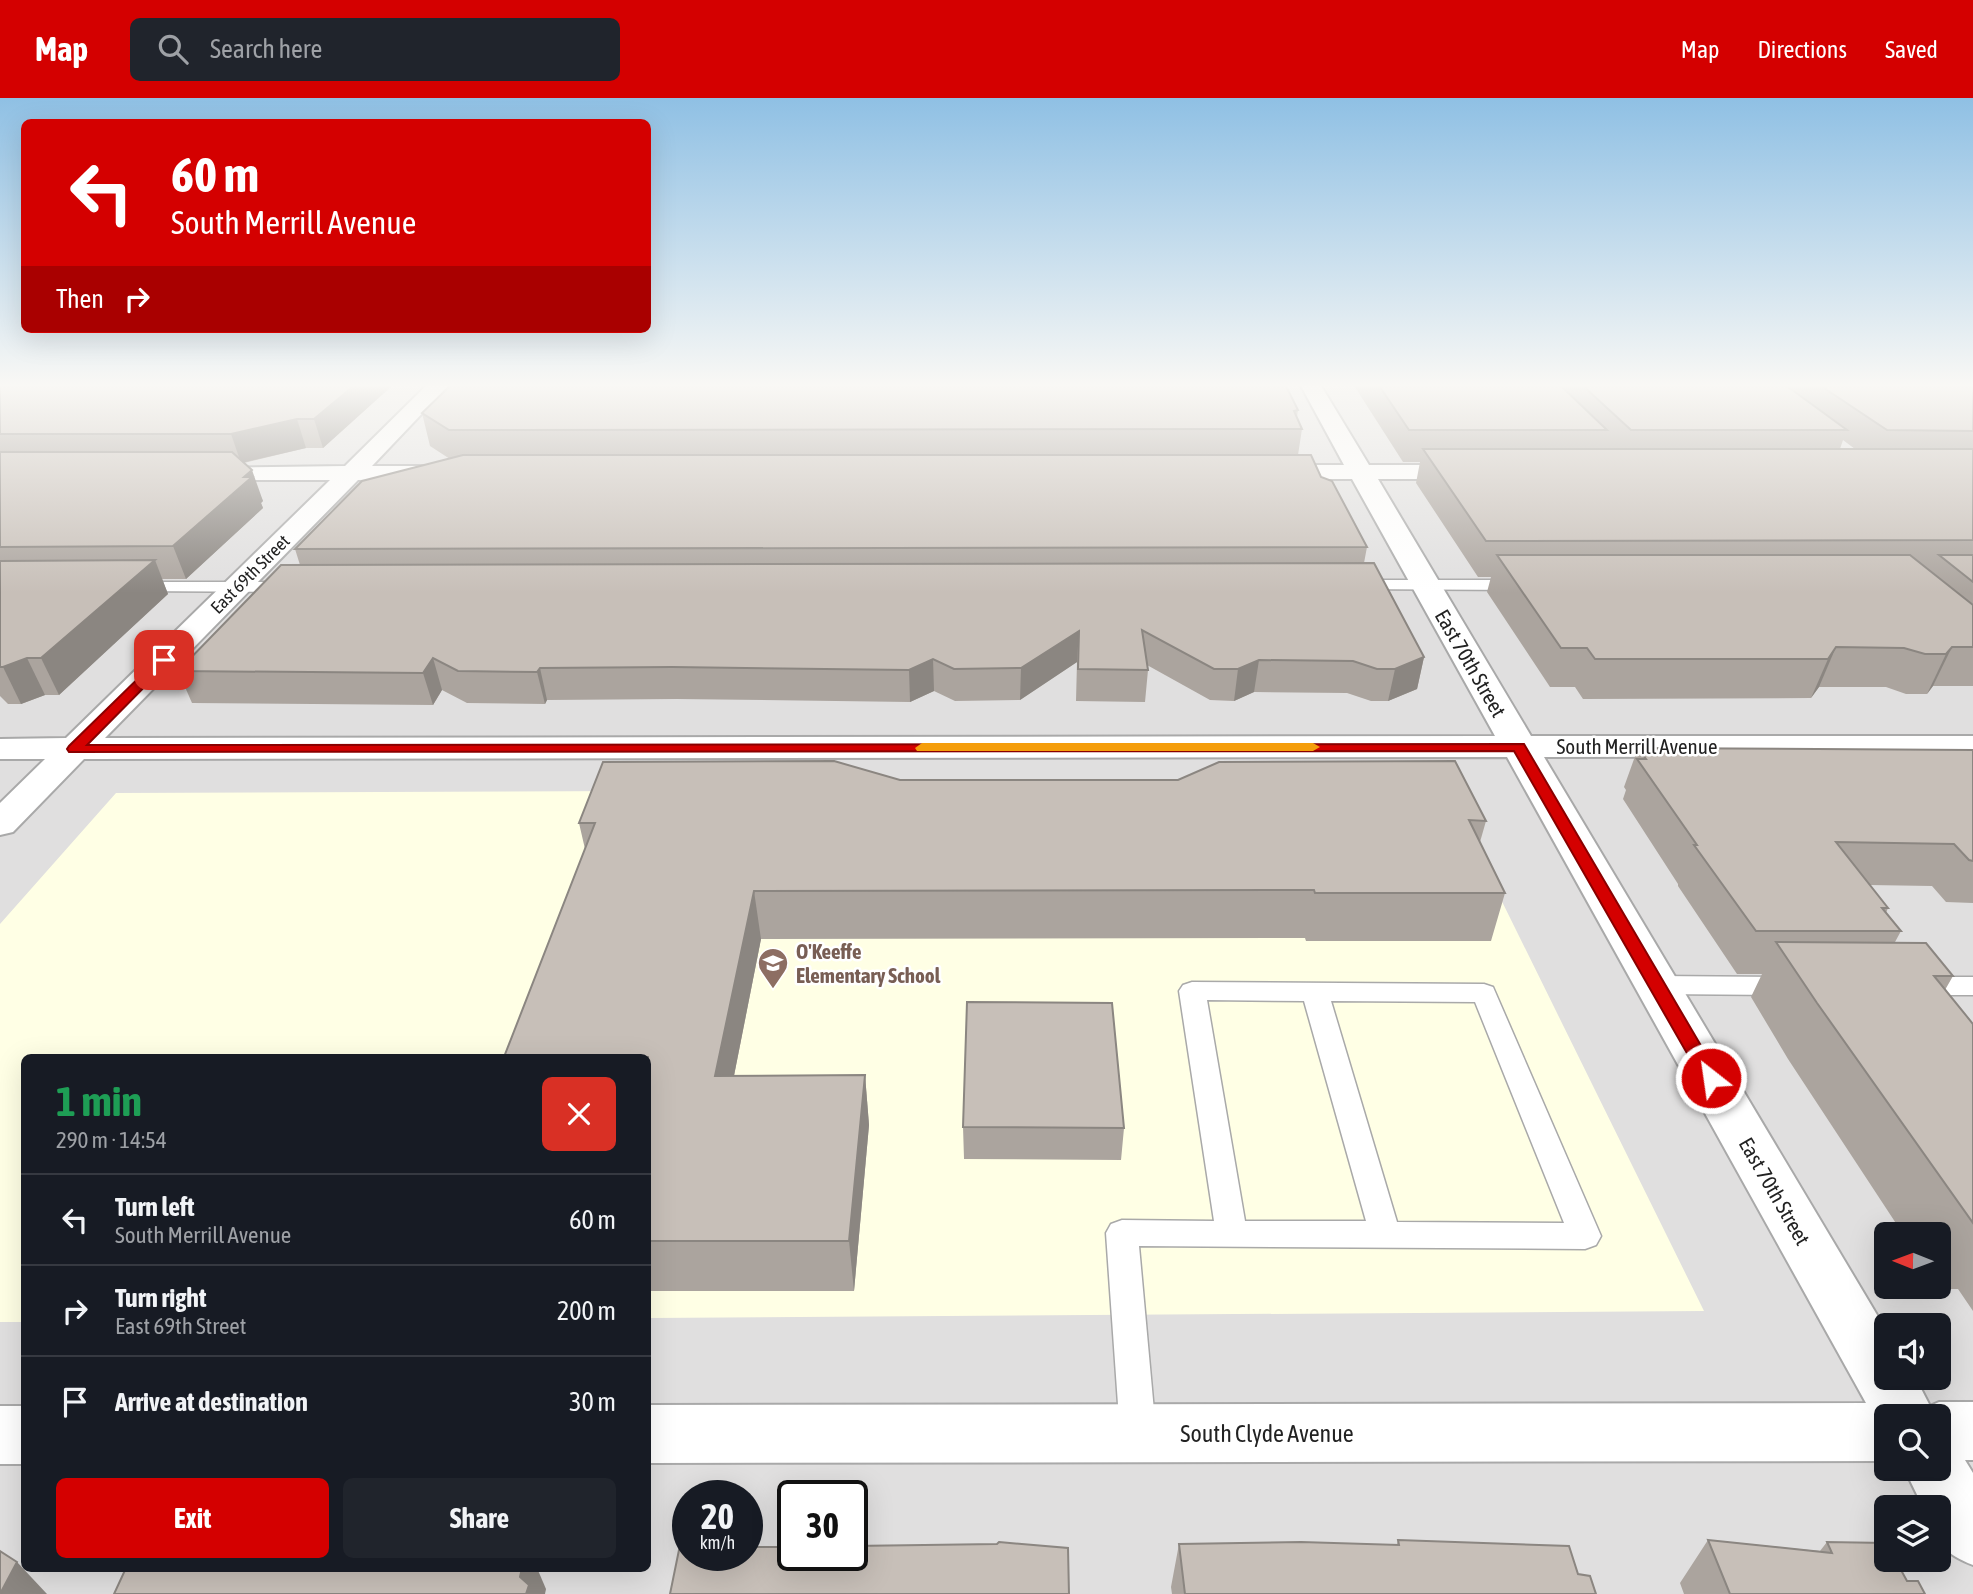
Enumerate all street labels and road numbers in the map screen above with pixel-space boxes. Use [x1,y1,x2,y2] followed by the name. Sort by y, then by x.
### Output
[206,530,294,618] street label: East 69th Street
[1431,605,1511,721] street label: East 70th Street
[1557,734,1717,758] street label: South Merrill Avenue
[1735,1133,1815,1249] street label: East 70th Street
[1180,1420,1354,1447] street label: South Clyde Avenue

